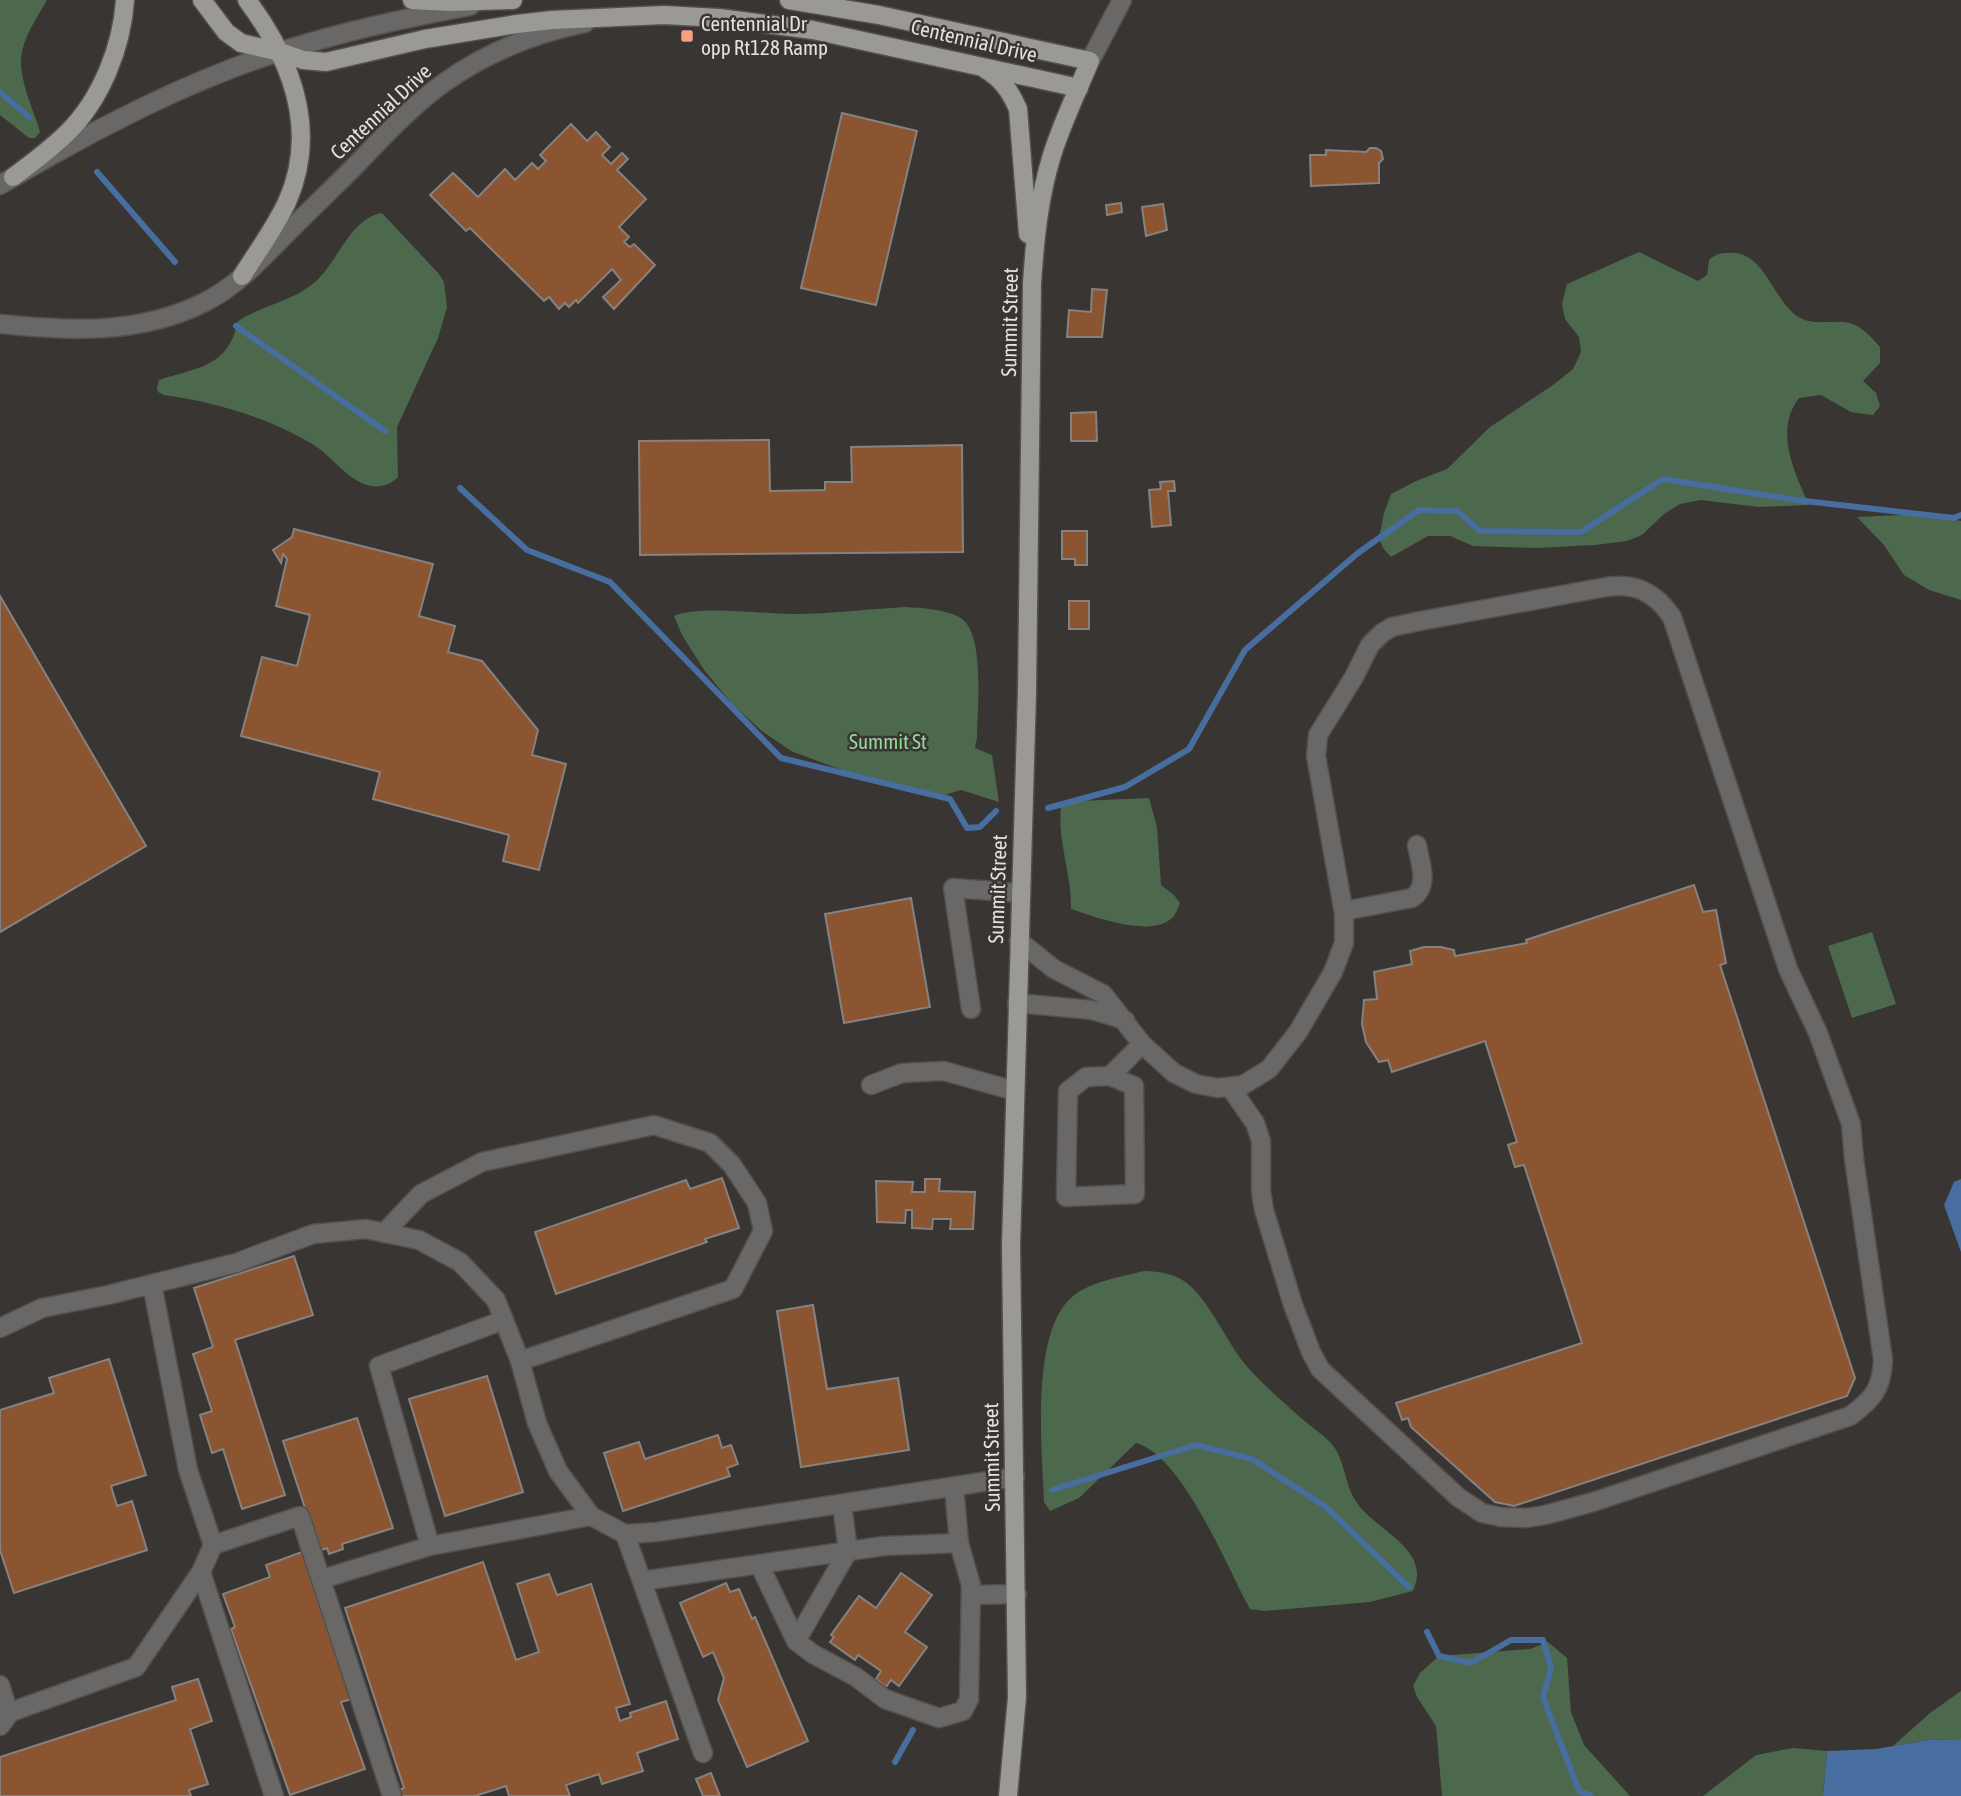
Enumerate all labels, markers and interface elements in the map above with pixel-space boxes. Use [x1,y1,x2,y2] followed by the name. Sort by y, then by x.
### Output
[701,11,828,59] place label: Centennial Dr opp Rt128 Ramp
[909,14,1040,66] street label: Centennial Drive
[679,28,695,44] marker: Centennial Dr opp Rt128 Ramp
[325,59,436,164] street label: Centennial Drive
[996,267,1022,377] street label: Summit Street
[849,729,927,753] park label: Summit St
[983,834,1011,944] street label: Summit Street
[978,1402,1004,1512] street label: Summit Street

